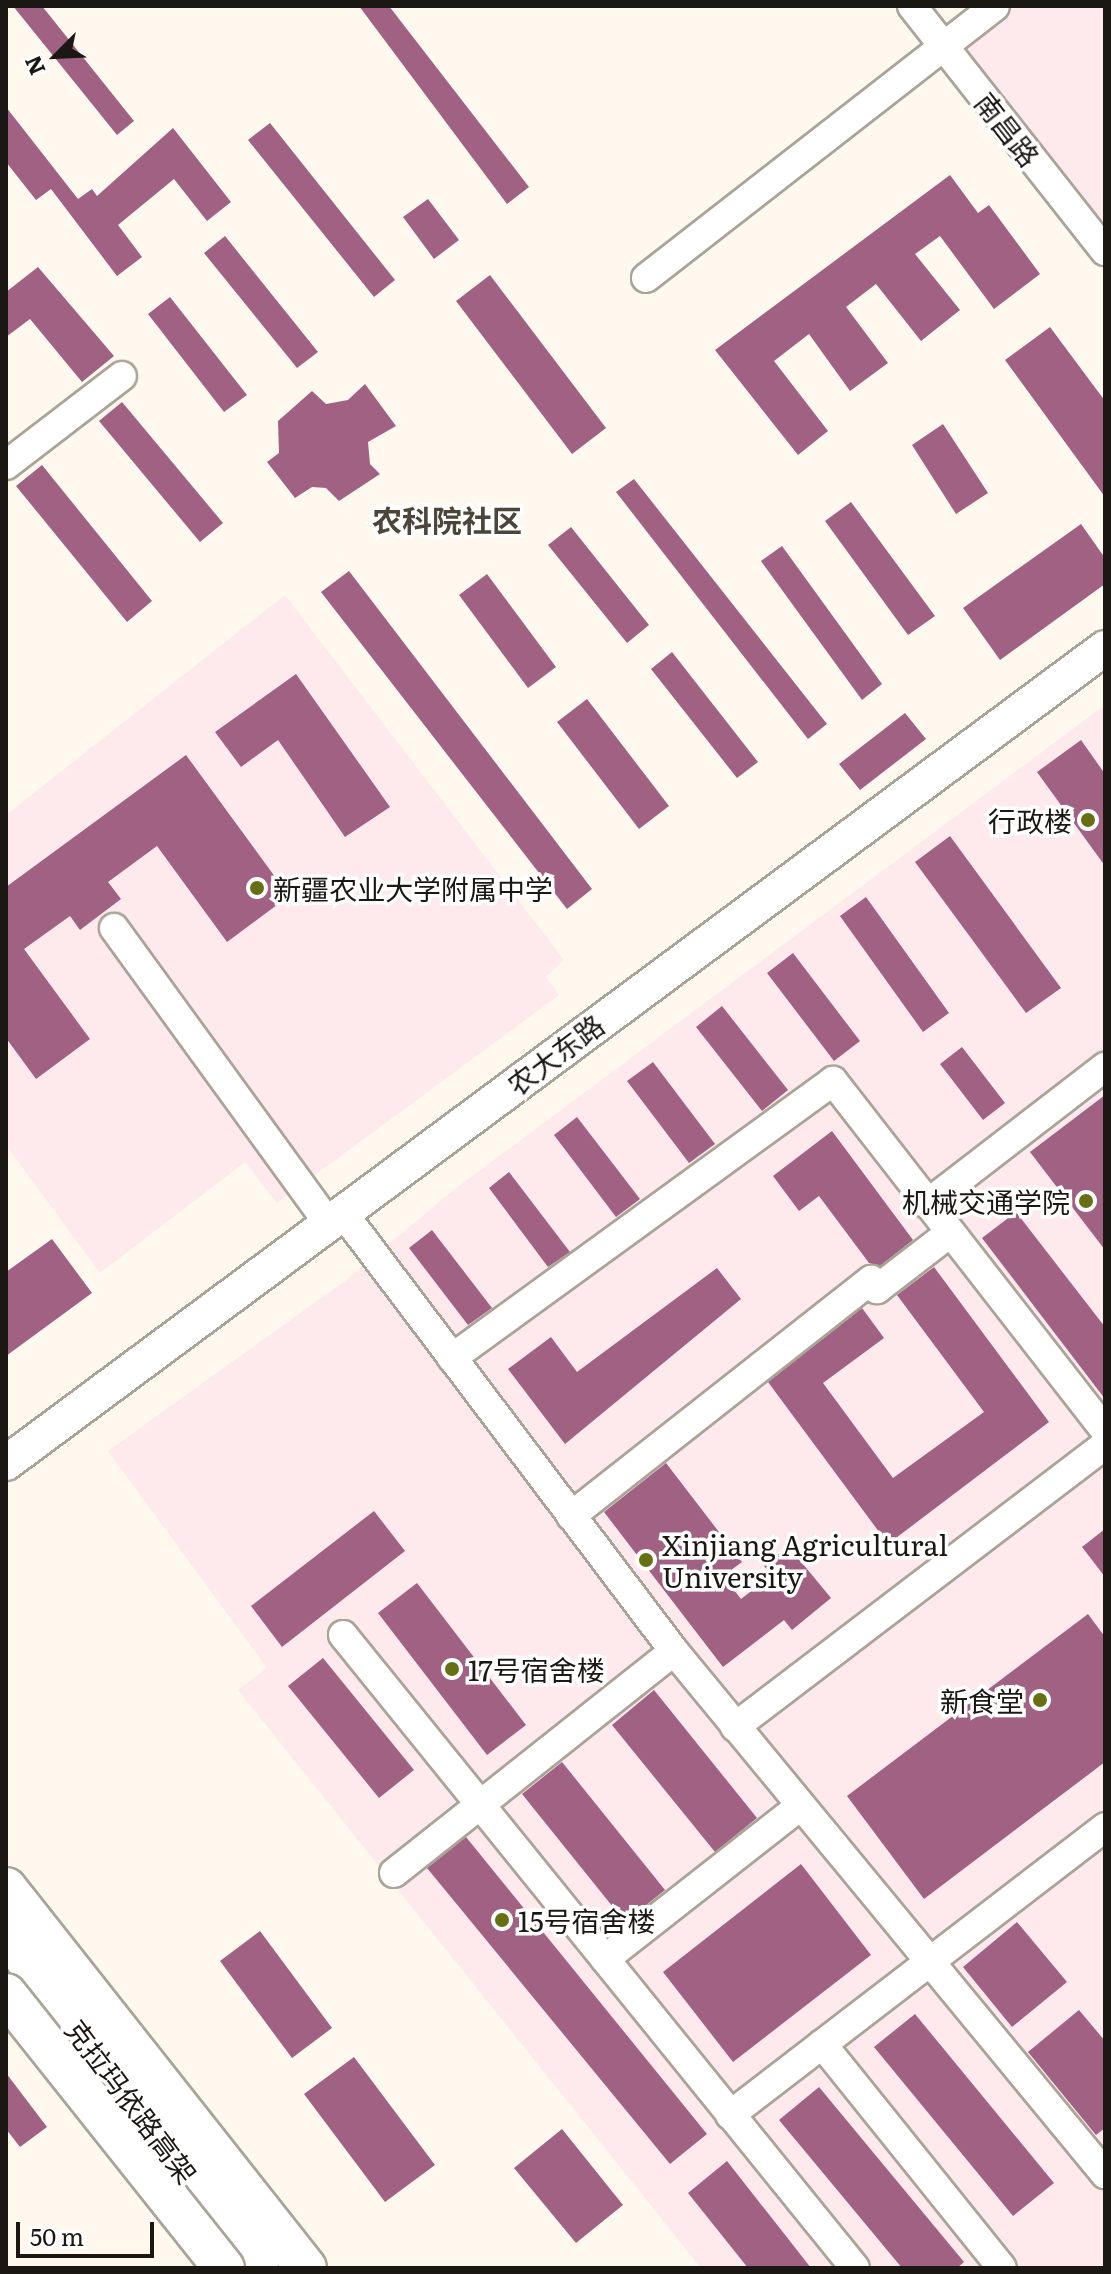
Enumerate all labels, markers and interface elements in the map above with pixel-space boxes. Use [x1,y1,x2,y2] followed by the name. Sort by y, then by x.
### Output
[16,16,96,96] north arrow
[15,51,52,81] text: N
[969,86,1047,172] street label: 南昌路
[372,501,522,537] district label: 农科院社区
[988,803,1072,837] place label: 行政楼
[1079,811,1097,829] marker: 行政楼
[273,871,553,905] place label: 新疆农业大学附属中学
[248,879,266,897] marker: 新疆农业大学附属中学
[500,1007,610,1101] street label: 农大东路
[902,1184,1070,1218] place label: 机械交通学院
[1077,1192,1095,1210] marker: 机械交通学院
[662,1527,948,1593] place label: Xinjiang Agricultural University
[637,1551,655,1569] marker: Xinjiang Agricultural University
[468,1652,605,1686] place label: 17号宿舍楼
[443,1660,461,1678] marker: 17号宿舍楼
[940,1683,1024,1717] place label: 新食堂
[1031,1691,1049,1709] marker: 新食堂
[518,1903,656,1937] place label: 15号宿舍楼
[493,1911,511,1929] marker: 15号宿舍楼
[60,2013,204,2189] street label: 克拉玛依路高架
[20,2206,158,2256] scale bar
[30,2218,84,2253] text: 50 m

